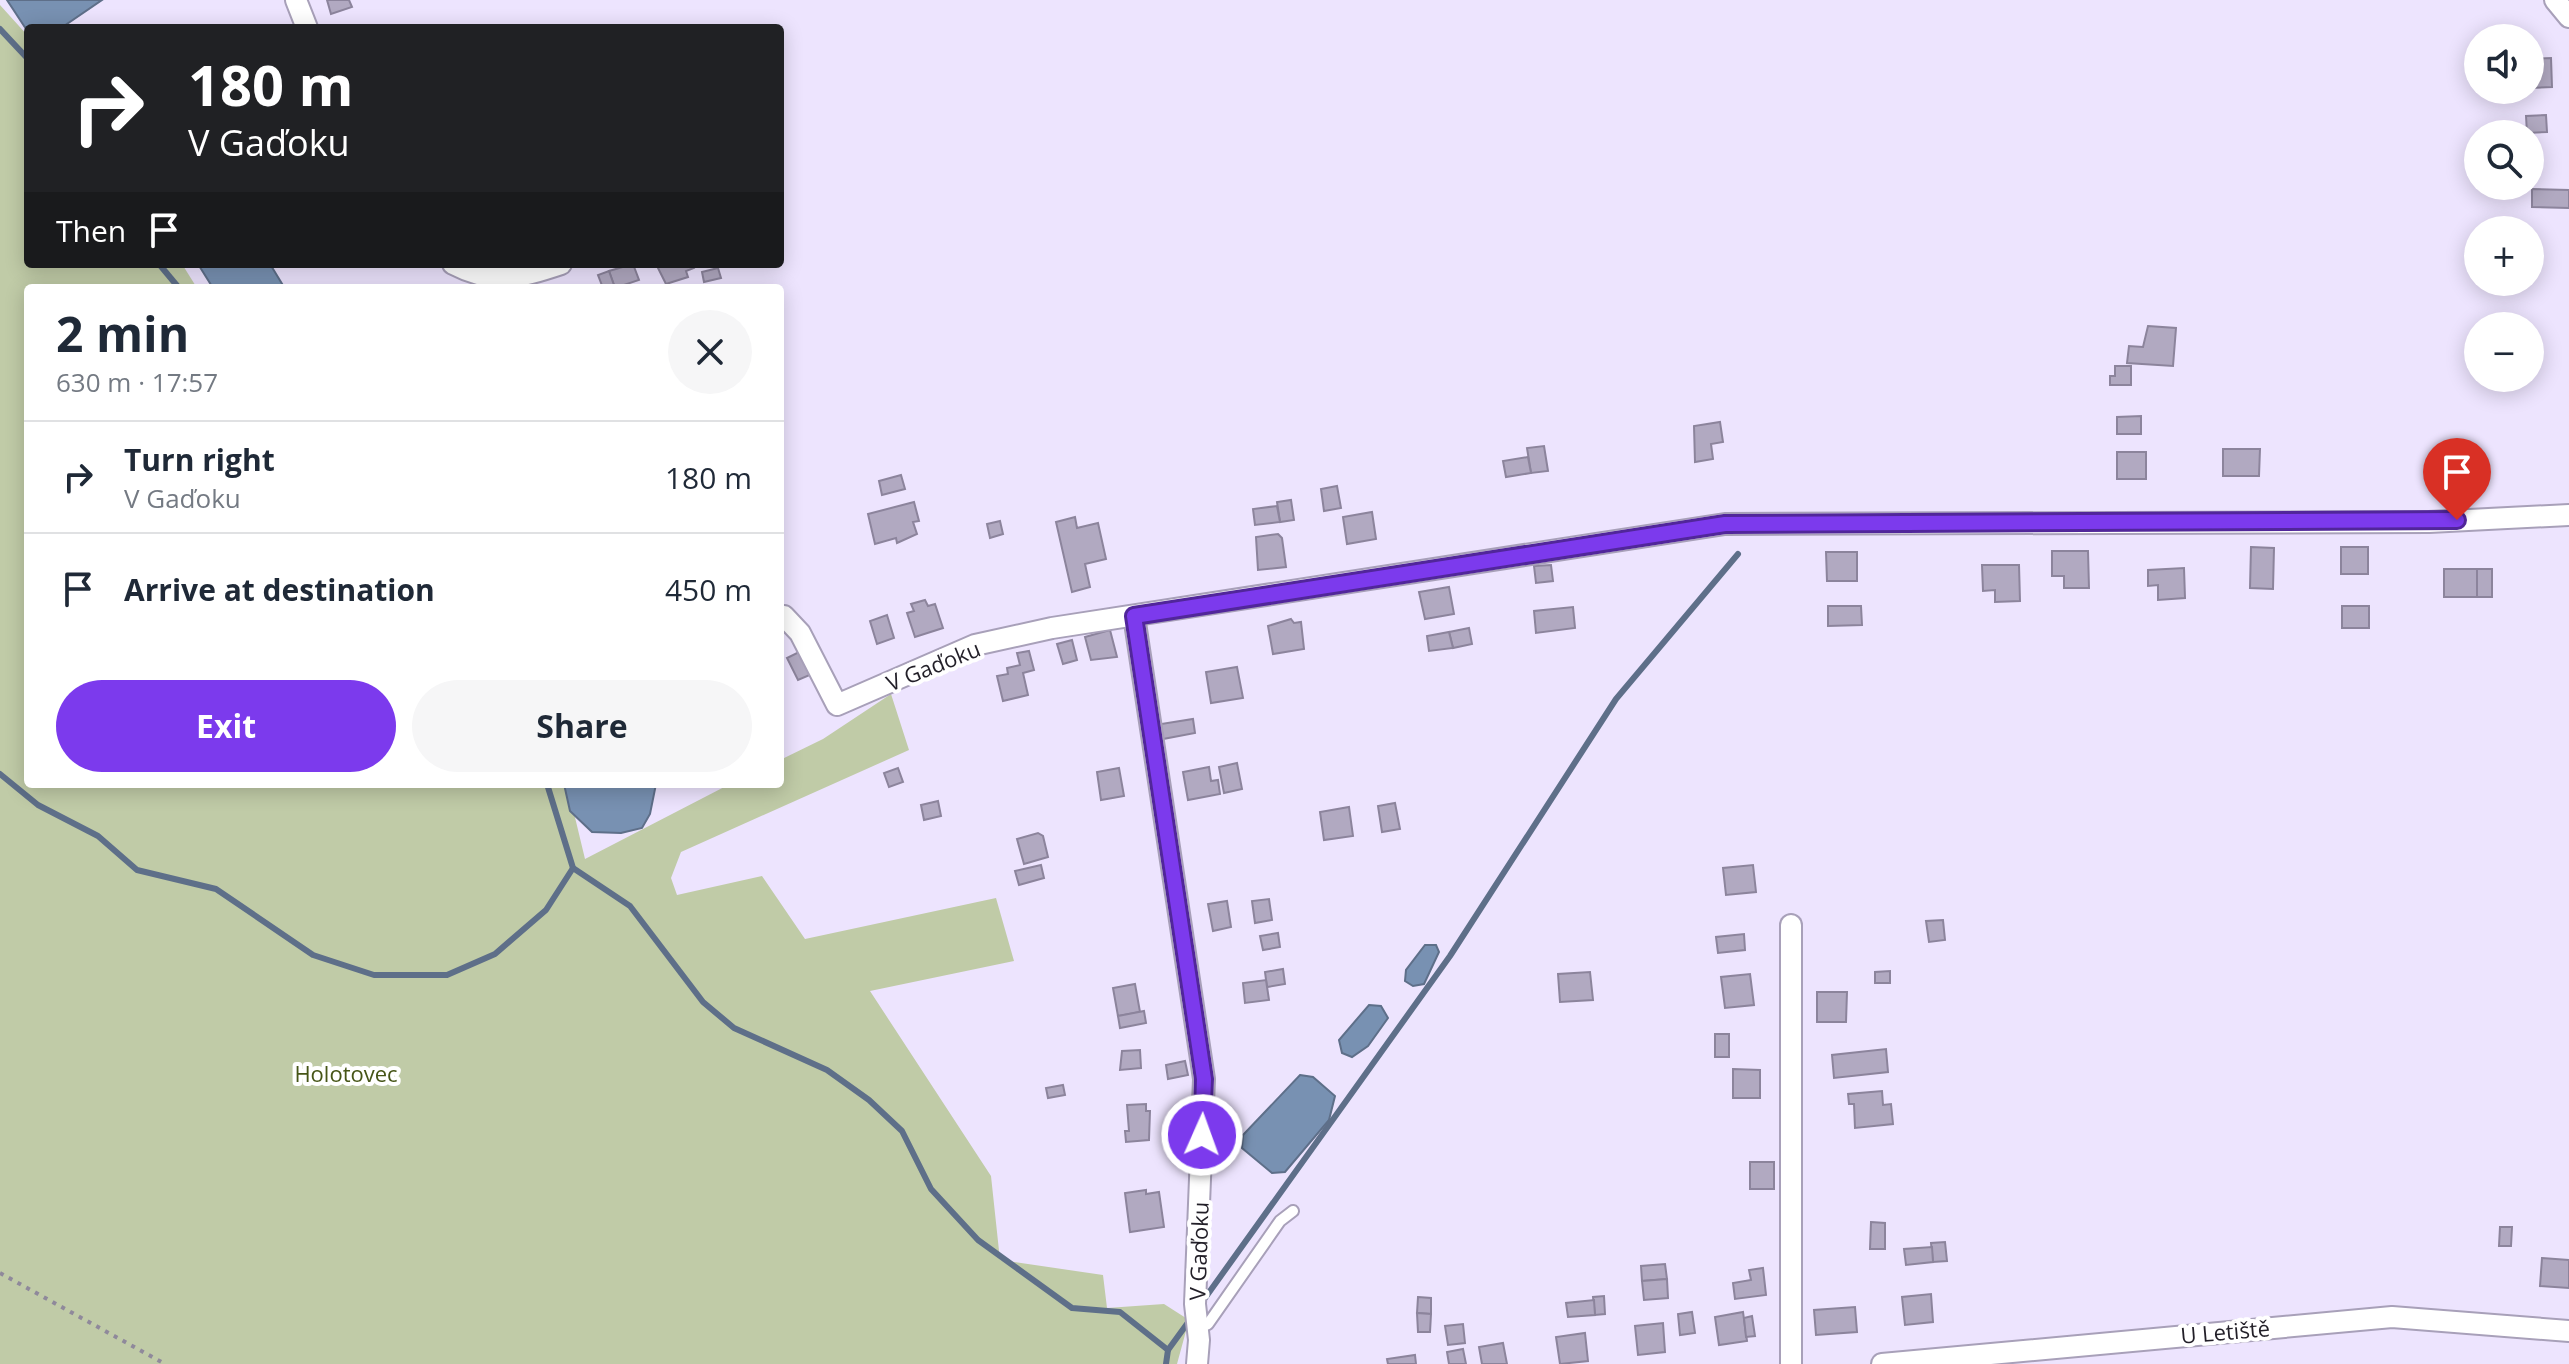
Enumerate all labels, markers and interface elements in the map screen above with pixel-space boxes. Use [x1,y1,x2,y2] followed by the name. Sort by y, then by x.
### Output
[2464,24,2544,392] map controls
[2464,24,2544,104] button: sound
[188,46,354,122] text: 180 m
[56,56,160,160] icon: right
[188,118,350,167] text: V Gaďoku
[2464,120,2544,200] button: search
[142,208,186,252] icon: arrive
[56,210,126,251] text: Then
[2464,216,2544,296] button: +
[56,301,189,366] text: 2 min
[668,310,752,394] button: close
[2464,312,2544,392] button: −
[56,364,218,400] text: 630 m · 17:57
[2423,438,2491,520] pin
[124,439,275,480] text: Turn right
[2435,450,2479,494] icon: arrive
[56,455,100,499] icon: right
[665,457,752,498] text: 180 m
[124,480,241,516] text: V Gaďoku
[56,567,100,611] icon: arrive
[124,569,435,610] text: Arrive at destination
[665,569,752,610] text: 450 m
[882,633,984,697] street label: V Gaďoku
[56,680,396,772] button: Exit
[412,680,752,772] button: Share
[294,1058,398,1088] park label: Holotovec
[1160,1093,1244,1177] position arrow
[1181,1201,1215,1301] street label: V Gaďoku
[2179,1312,2271,1350] street label: U Letiště

